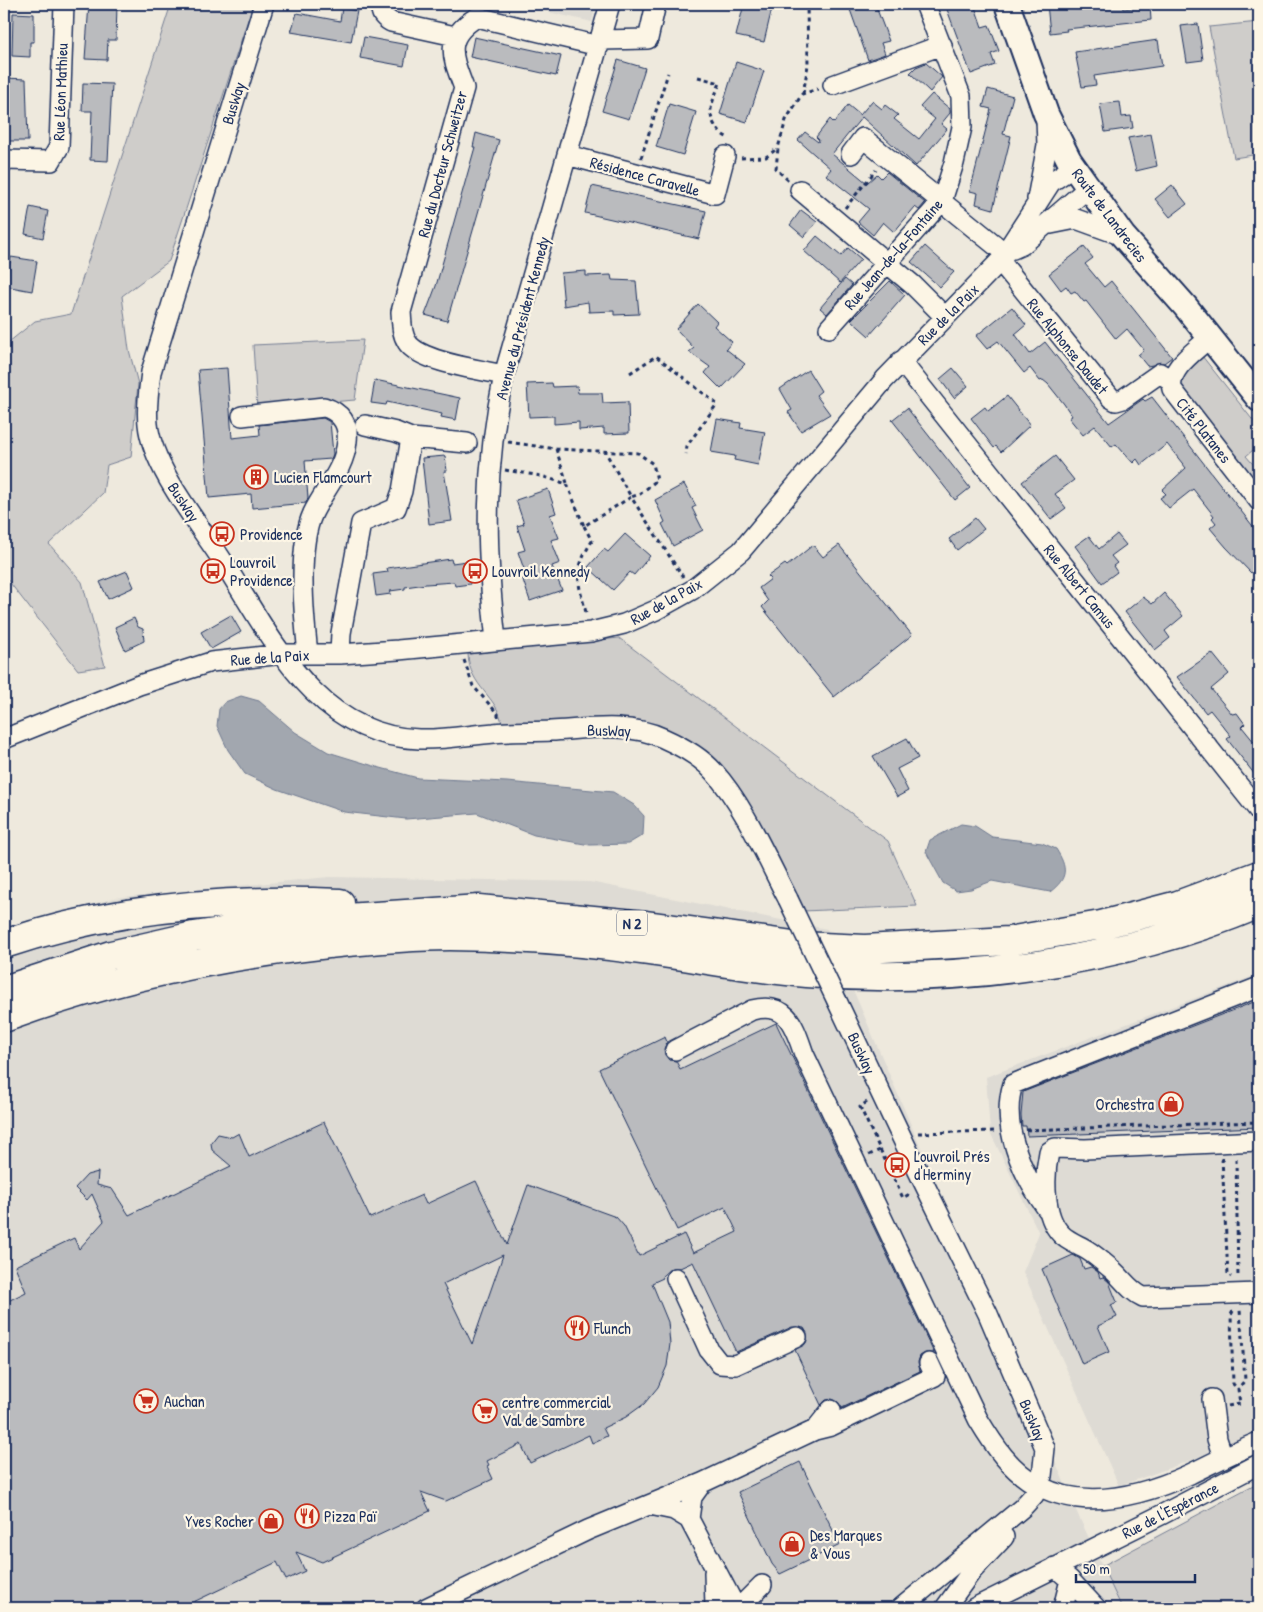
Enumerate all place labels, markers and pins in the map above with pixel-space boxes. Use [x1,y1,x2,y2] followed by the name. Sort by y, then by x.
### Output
[243,464,269,490] building icon: Lucien Flamcourt
[274,466,372,488] place label: Lucien Flamcourt
[209,521,235,547] bus stop icon: Providence
[240,523,303,545] place label: Providence
[230,551,293,591] place label: Louvroil Providence
[200,558,226,584] bus stop icon: Louvroil Providence
[462,558,488,584] bus stop icon: Louvroil Kennedy
[492,560,590,582] place label: Louvroil Kennedy
[1158,1091,1184,1117] shop icon: Orchestra
[1096,1093,1154,1115] place label: Orchestra
[914,1145,990,1185] place label: Louvroil Prés d'Herminy
[884,1152,910,1178] bus stop icon: Louvroil Prés d'Herminy
[564,1315,590,1341] restaurant icon: Flunch
[593,1317,631,1339] place label: Flunch
[133,1388,159,1414] supermarket icon: Auchan
[164,1390,205,1412] place label: Auchan
[502,1391,612,1431] place label: centre commercial Val de Sambre
[472,1398,498,1424] supermarket icon: centre commercial Val de Sambre
[294,1503,320,1529] restaurant icon: Pizza Paï
[324,1505,377,1527] place label: Pizza Paï
[258,1508,284,1534] shop icon: Yves Rocher
[185,1510,254,1532] place label: Yves Rocher
[810,1524,882,1564] place label: Des Marques & Vous
[779,1531,805,1557] shop icon: Des Marques & Vous

